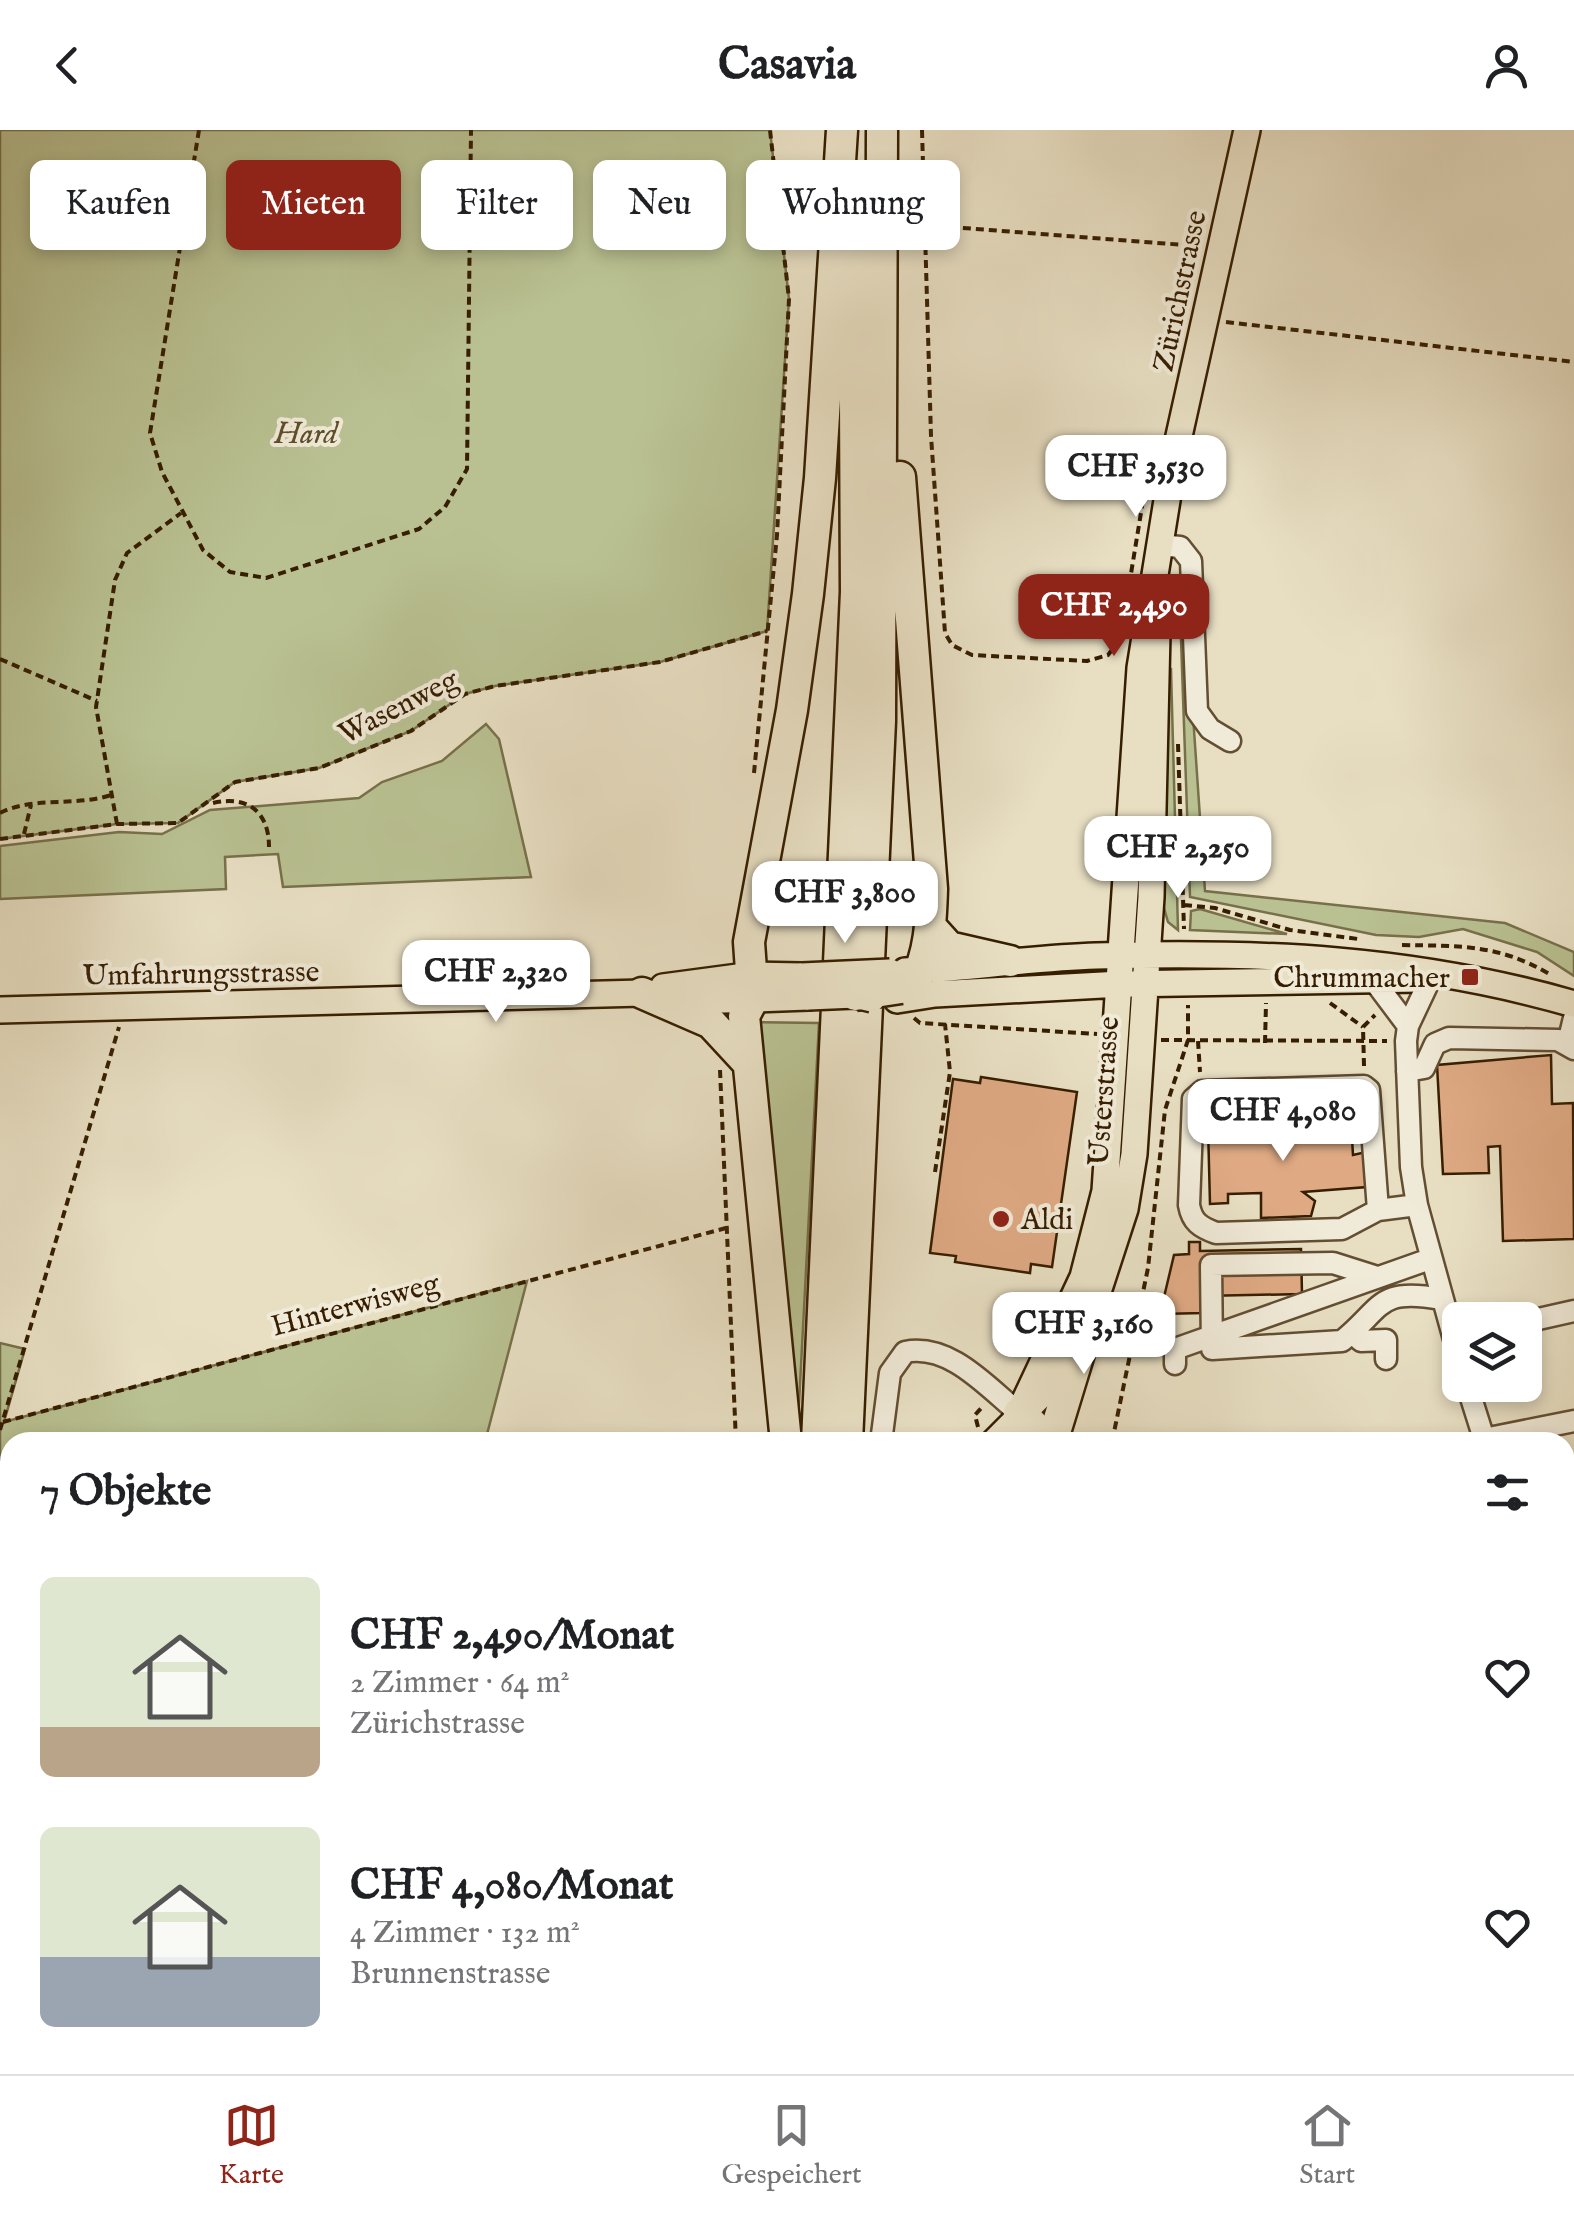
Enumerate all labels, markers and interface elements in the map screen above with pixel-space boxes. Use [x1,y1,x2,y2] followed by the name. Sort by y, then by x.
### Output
[718,37,856,94] text: Casavia
[40,38,95,93] icon: back
[1479,38,1534,93] icon: person
[30,160,206,250] chip: Kaufen
[226,160,401,250] chip: Mieten
[421,160,573,250] chip: Filter
[593,160,726,250] chip: Neu
[746,160,960,250] chip: Wohnung
[1145,207,1217,376] street label: Zürichstrasse
[273,416,339,454] park label: Hard
[1022,435,1250,520] pin: CHF 3,530
[1067,447,1205,488] text: CHF 3,530
[1000,574,1228,659] pin: CHF 2,490
[1040,586,1188,627] text: CHF 2,490
[333,661,466,754] street label: Wasenweg
[1064,816,1292,901] pin: CHF 2,250
[1106,828,1250,869] text: CHF 2,250
[731,861,959,946] pin: CHF 3,800
[774,873,916,914] text: CHF 3,800
[382,940,610,1025] pin: CHF 2,320
[424,952,568,993] text: CHF 2,320
[82,954,320,996] street label: Umfahrungsstrasse
[1273,960,1450,998] place label: Chrummacher
[1459,966,1481,988] marker: Chrummacher
[1081,1015,1129,1167] street label: Usterstrasse
[1169,1079,1397,1164] pin: CHF 4,080
[1210,1091,1356,1132] text: CHF 4,080
[1020,1202,1073,1240] place label: Aldi
[990,1208,1012,1230] marker: Aldi
[267,1265,445,1347] street label: Hinterwisweg
[970,1292,1198,1377] pin: CHF 3,160
[1442,1302,1542,1402] map controls
[1442,1302,1542,1402] button: layers
[1014,1304,1154,1345] text: CHF 3,160
[1480,1465,1535,1520] icon: filters
[40,1466,211,1519] text: 7 Objekte
[350,1610,674,1663] text: CHF 2,490/Monat
[120,1617,240,1737] icon: home
[1480,1650,1535,1705] icon: heart
[350,1663,570,1704] text: 2 Zimmer · 64 m²
[350,1704,525,1745] text: Zürichstrasse
[350,1860,673,1913] text: CHF 4,080/Monat
[120,1867,240,1987] icon: home
[1480,1900,1535,1955] icon: heart
[350,1913,580,1954] text: 4 Zimmer · 132 m²
[350,1954,550,1995] text: Brunnenstrasse
[219,2098,284,2193] tab: Karte
[722,2098,862,2193] tab: Gespeichert
[1299,2098,1355,2193] tab: Start

